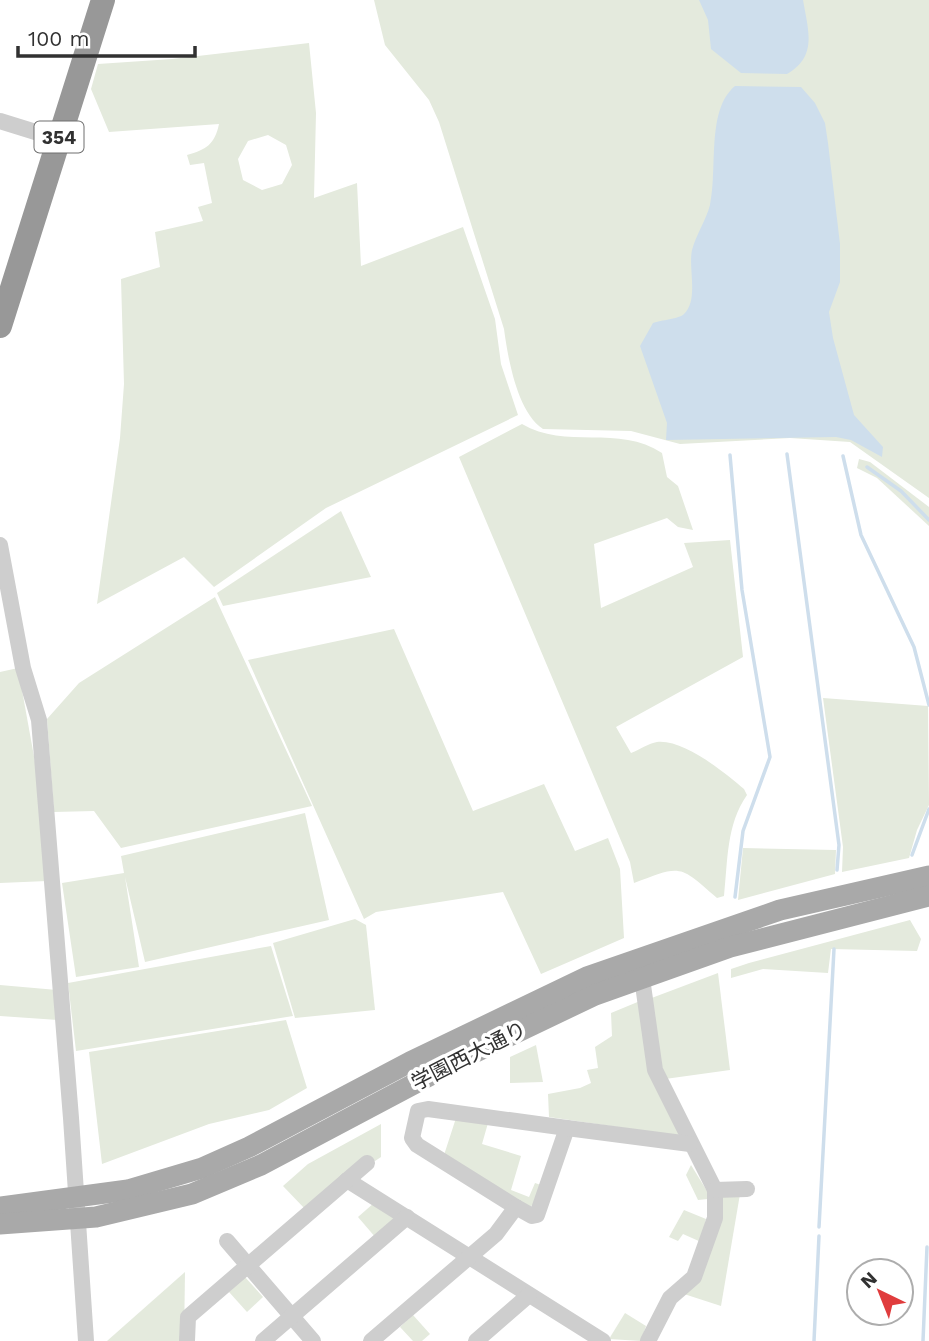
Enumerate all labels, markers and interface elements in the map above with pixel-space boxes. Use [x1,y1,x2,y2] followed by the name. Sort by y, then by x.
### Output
[18,14,194,58] scale bar
[28,26,90,51] text: 100 m
[34,122,84,153] road number: 354
[407,1016,531,1095] street label: 学園西大通り
[845,1257,915,1327] north arrow
[856,1267,882,1293] text: N

